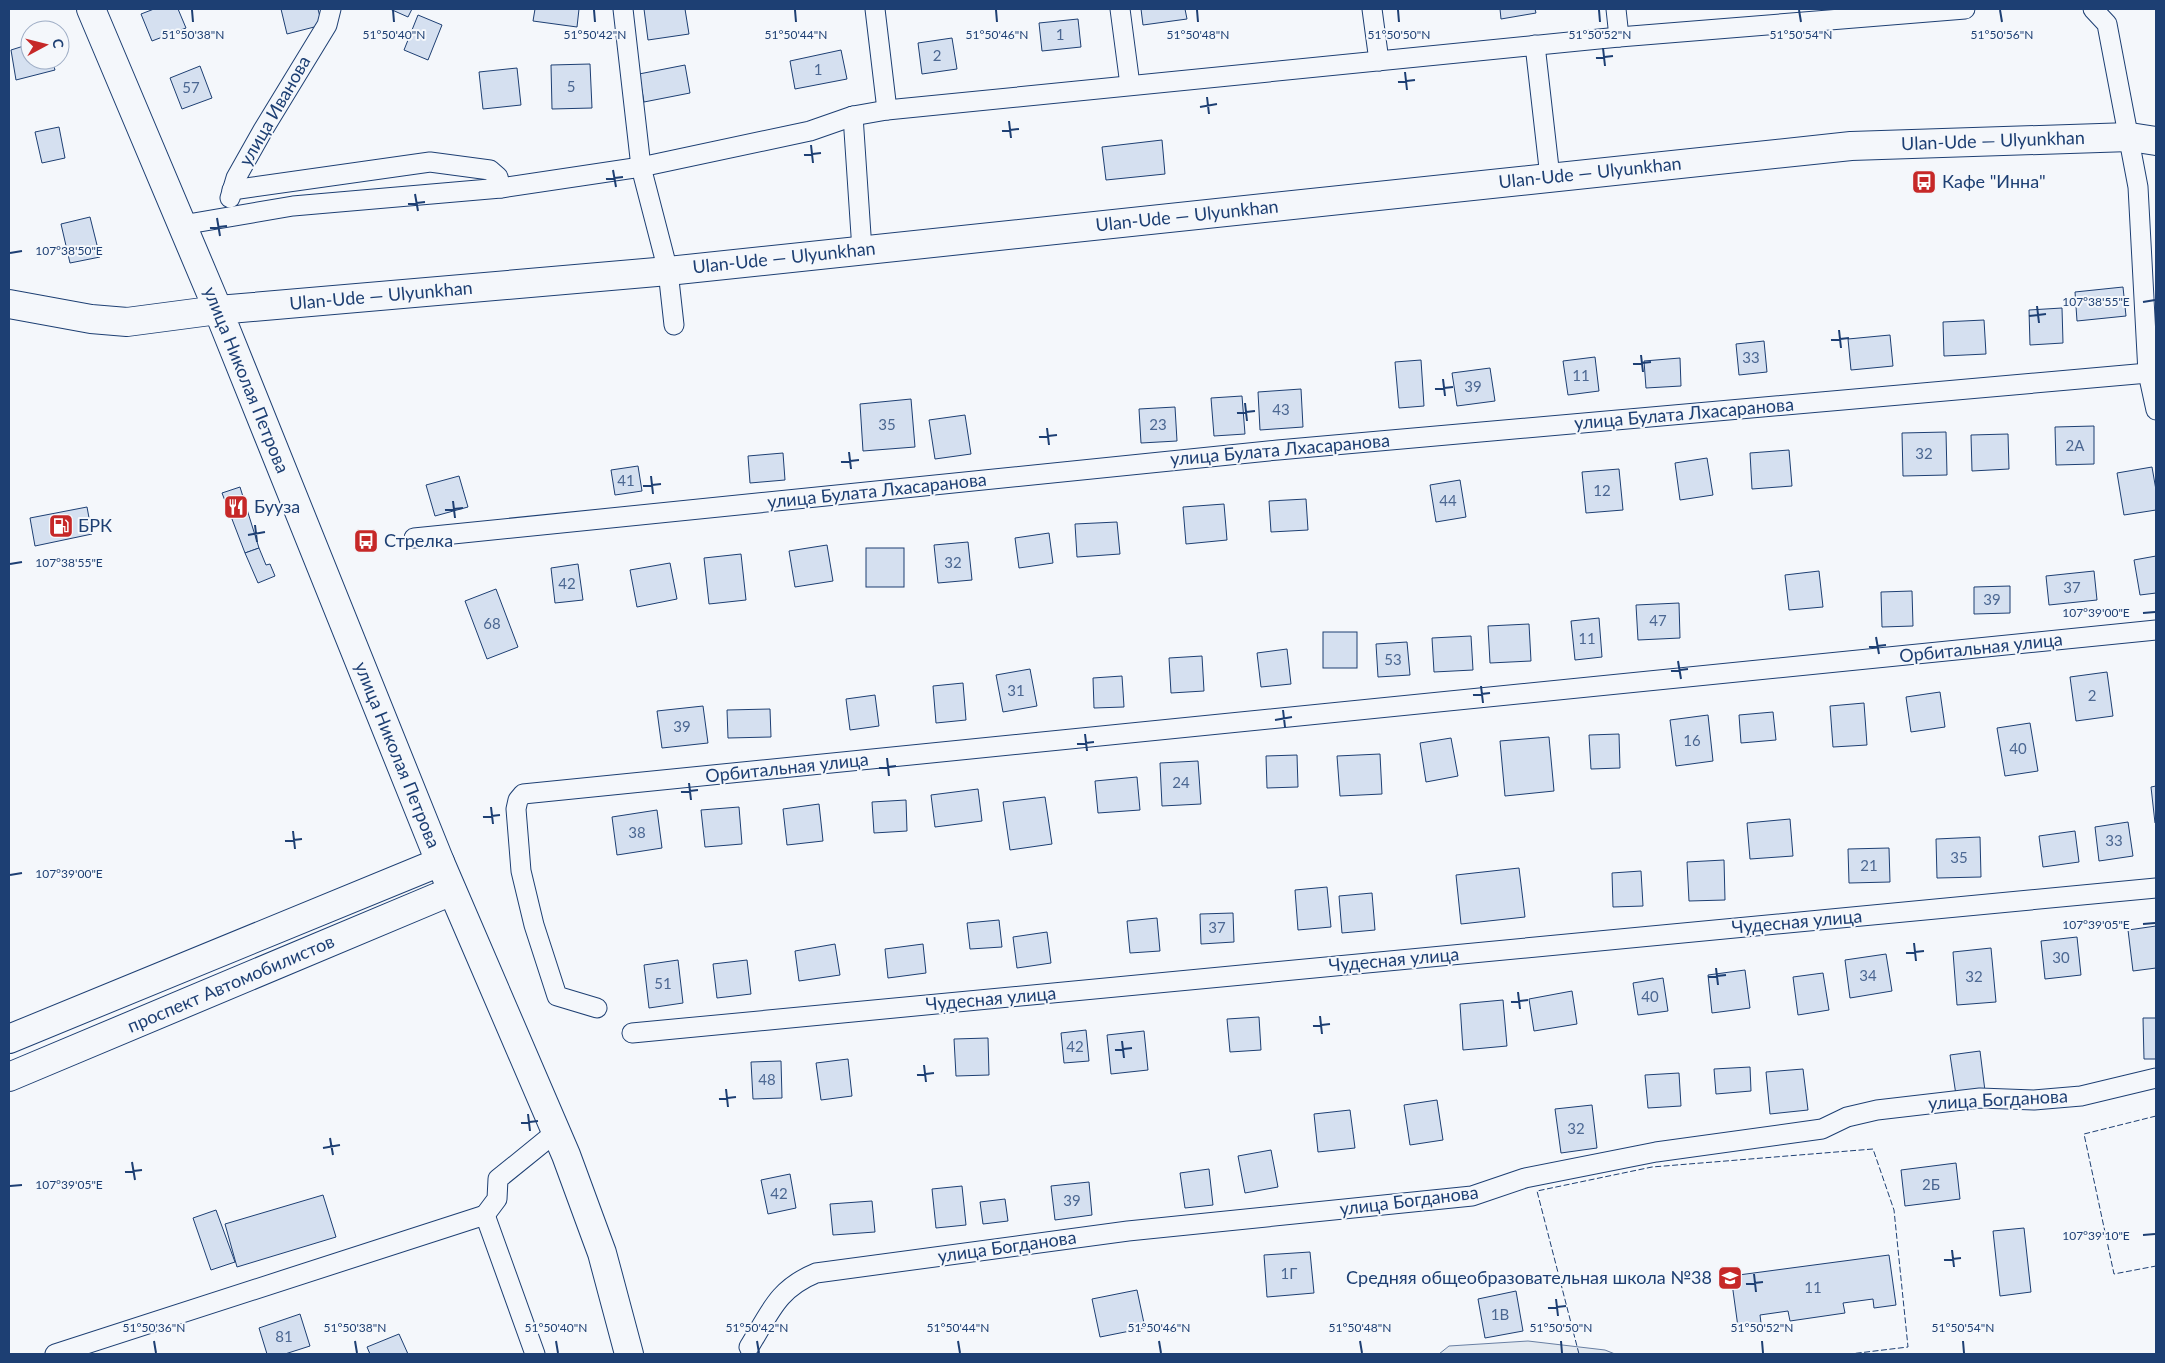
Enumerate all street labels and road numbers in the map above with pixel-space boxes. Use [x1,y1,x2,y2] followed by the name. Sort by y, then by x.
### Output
[234,52,315,169] street label: улица Иванова
[1901,126,2085,154] street label: Ulan-Ude — Ulyunkhan
[1497,151,1682,193] street label: Ulan-Ude — Ulyunkhan
[1094,194,1279,236] street label: Ulan-Ude — Ulyunkhan
[691,236,876,278] street label: Ulan-Ude — Ulyunkhan
[288,276,473,314] street label: Ulan-Ude — Ulyunkhan
[199,283,294,476] street label: улица Николая Петрова
[1573,392,1795,434] street label: улица Булата Лхасаранова
[1169,428,1391,470] street label: улица Булата Лхасаранова
[766,468,988,512] street label: улица Булата Лхасаранова
[1898,627,2064,667] street label: Орбитальная улица
[350,658,445,851] street label: улица Николая Петрова
[704,747,870,787] street label: Орбитальная улица
[1731,904,1863,938] street label: Чудесная улица
[124,929,337,1037] street label: проспект Автомобилистов
[1328,942,1460,976] street label: Чудесная улица
[925,981,1057,1015] street label: Чудесная улица
[1928,1084,2068,1114] street label: улица Богданова
[1338,1181,1480,1219] street label: улица Богданова
[936,1225,1078,1267] street label: улица Богданова

